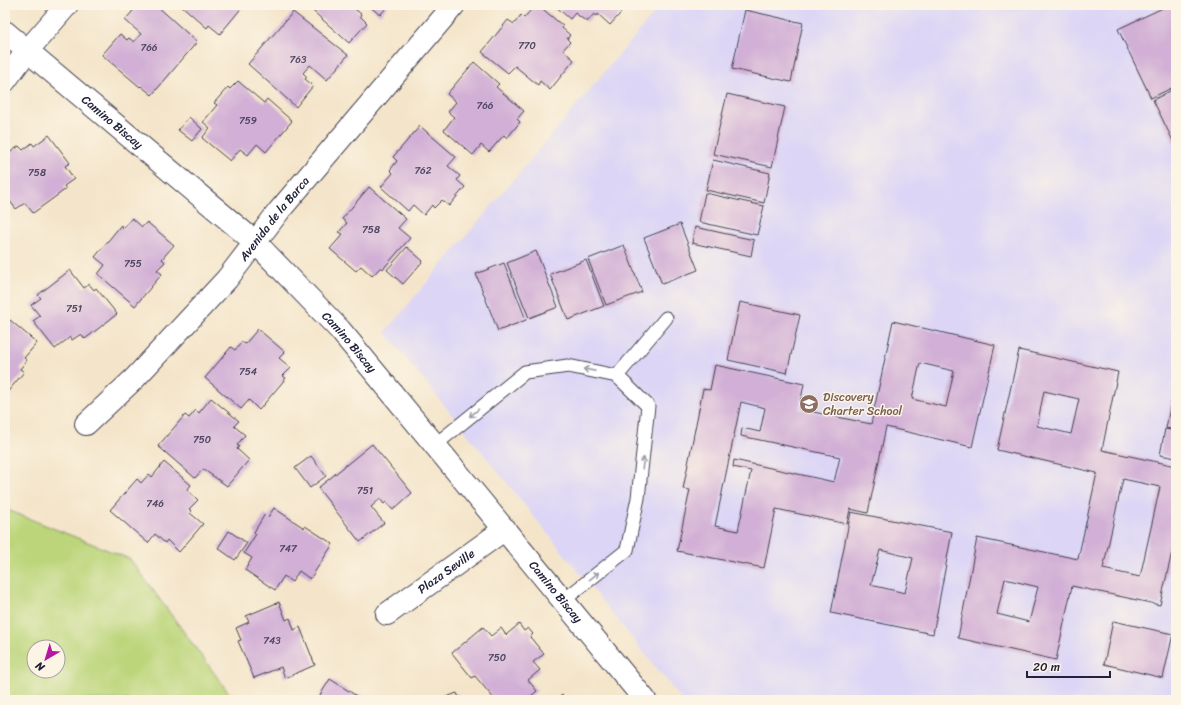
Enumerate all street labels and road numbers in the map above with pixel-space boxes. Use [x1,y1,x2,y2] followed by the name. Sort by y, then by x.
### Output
[76,89,149,155] street label: Camino Biscay
[233,171,315,267] street label: Avenida de la Barca
[316,306,383,378] street label: Camino Biscay
[413,543,480,600] street label: Plaza Seville
[523,556,589,628] street label: Camino Biscay

